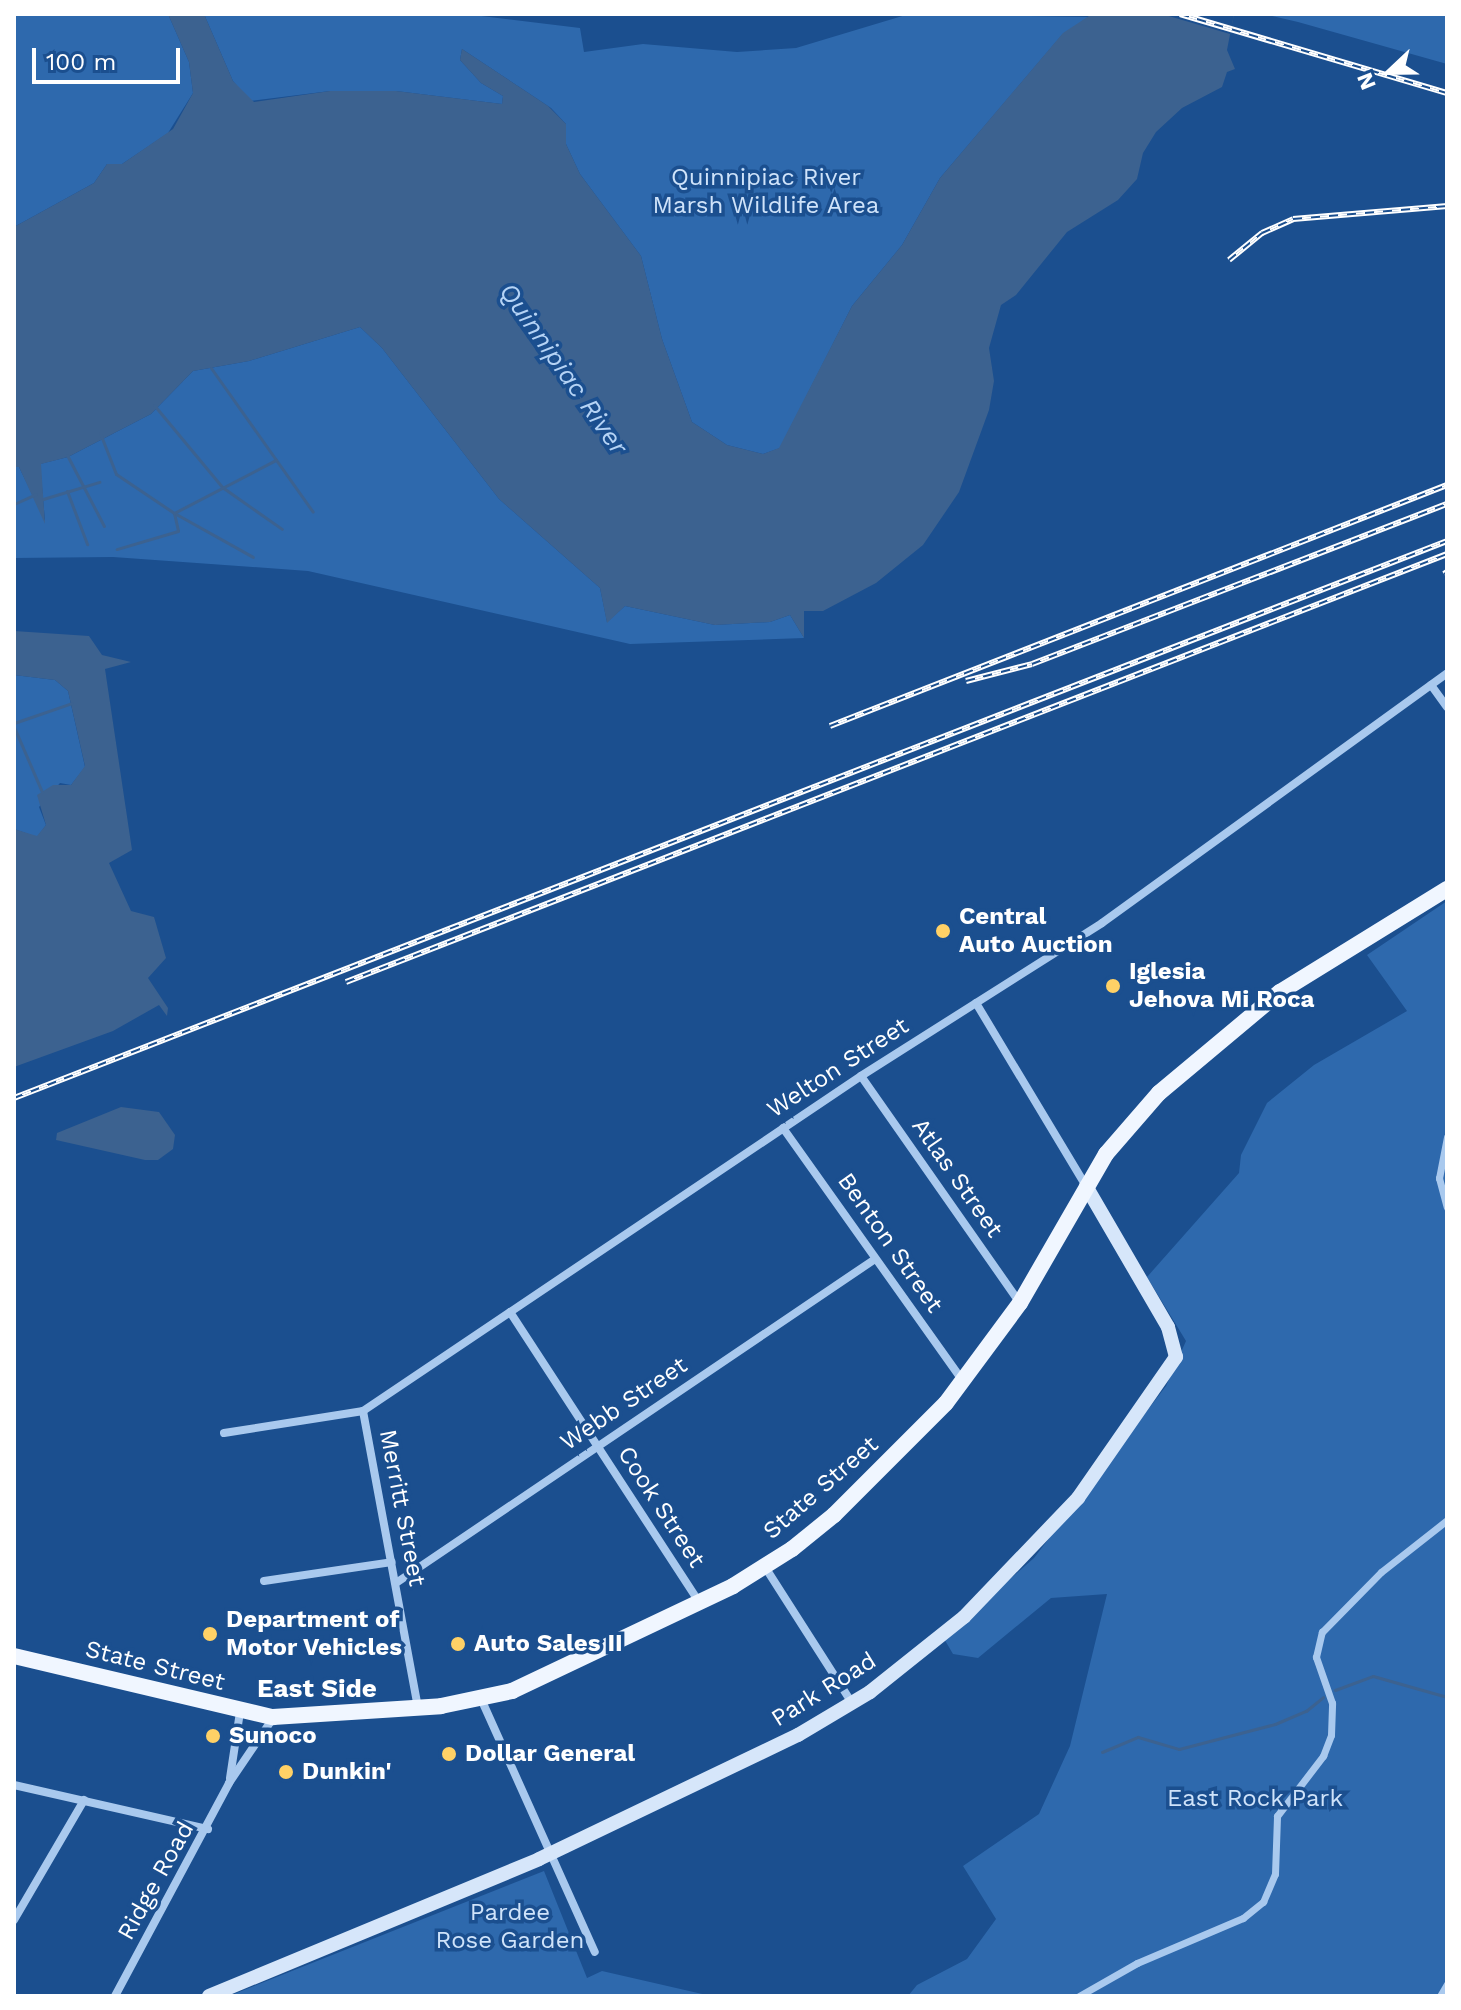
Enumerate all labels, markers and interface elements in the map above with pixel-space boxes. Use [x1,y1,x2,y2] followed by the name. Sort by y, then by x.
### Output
[36,32,184,82] scale bar
[1349,32,1429,112] north arrow
[46,48,116,76] text: 100 m
[1352,69,1381,93] text: N
[652,164,880,220] park label: Quinnipiac River Marsh Wildlife Area
[492,277,634,461] water label: Quinnipiac River
[959,903,1113,959] place label: Central Auto Auction
[934,922,952,940] marker: Central Auto Auction
[1129,958,1315,1014] place label: Iglesia Jehova Mi Roca
[1104,977,1122,995] marker: Iglesia Jehova Mi Roca
[762,1012,914,1124] street label: Welton Street
[905,1113,1009,1243] street label: Atlas Street
[831,1168,949,1318] street label: Benton Street
[555,1351,693,1457] street label: Webb Street
[373,1427,431,1589] street label: Merritt Street
[758,1430,884,1546] street label: State Street
[611,1441,711,1573] street label: Cook Street
[226,1606,403,1662] place label: Department of Motor Vehicles
[201,1625,219,1643] marker: Department of Motor Vehicles
[474,1630,623,1658] place label: Auto Sales II
[82,1635,228,1697] street label: State Street
[449,1635,467,1653] marker: Auto Sales II
[766,1646,882,1734] street label: Park Road
[257,1673,377,1705] district label: East Side
[229,1722,317,1750] place label: Sunoco
[204,1727,222,1745] marker: Sunoco
[465,1740,636,1768] place label: Dollar General
[440,1745,458,1763] marker: Dollar General
[302,1758,392,1786] place label: Dunkin'
[277,1763,295,1781] marker: Dunkin'
[1167,1785,1343,1813] park label: East Rock Park
[112,1817,200,1945] street label: Ridge Road
[436,1899,584,1955] park label: Pardee Rose Garden

